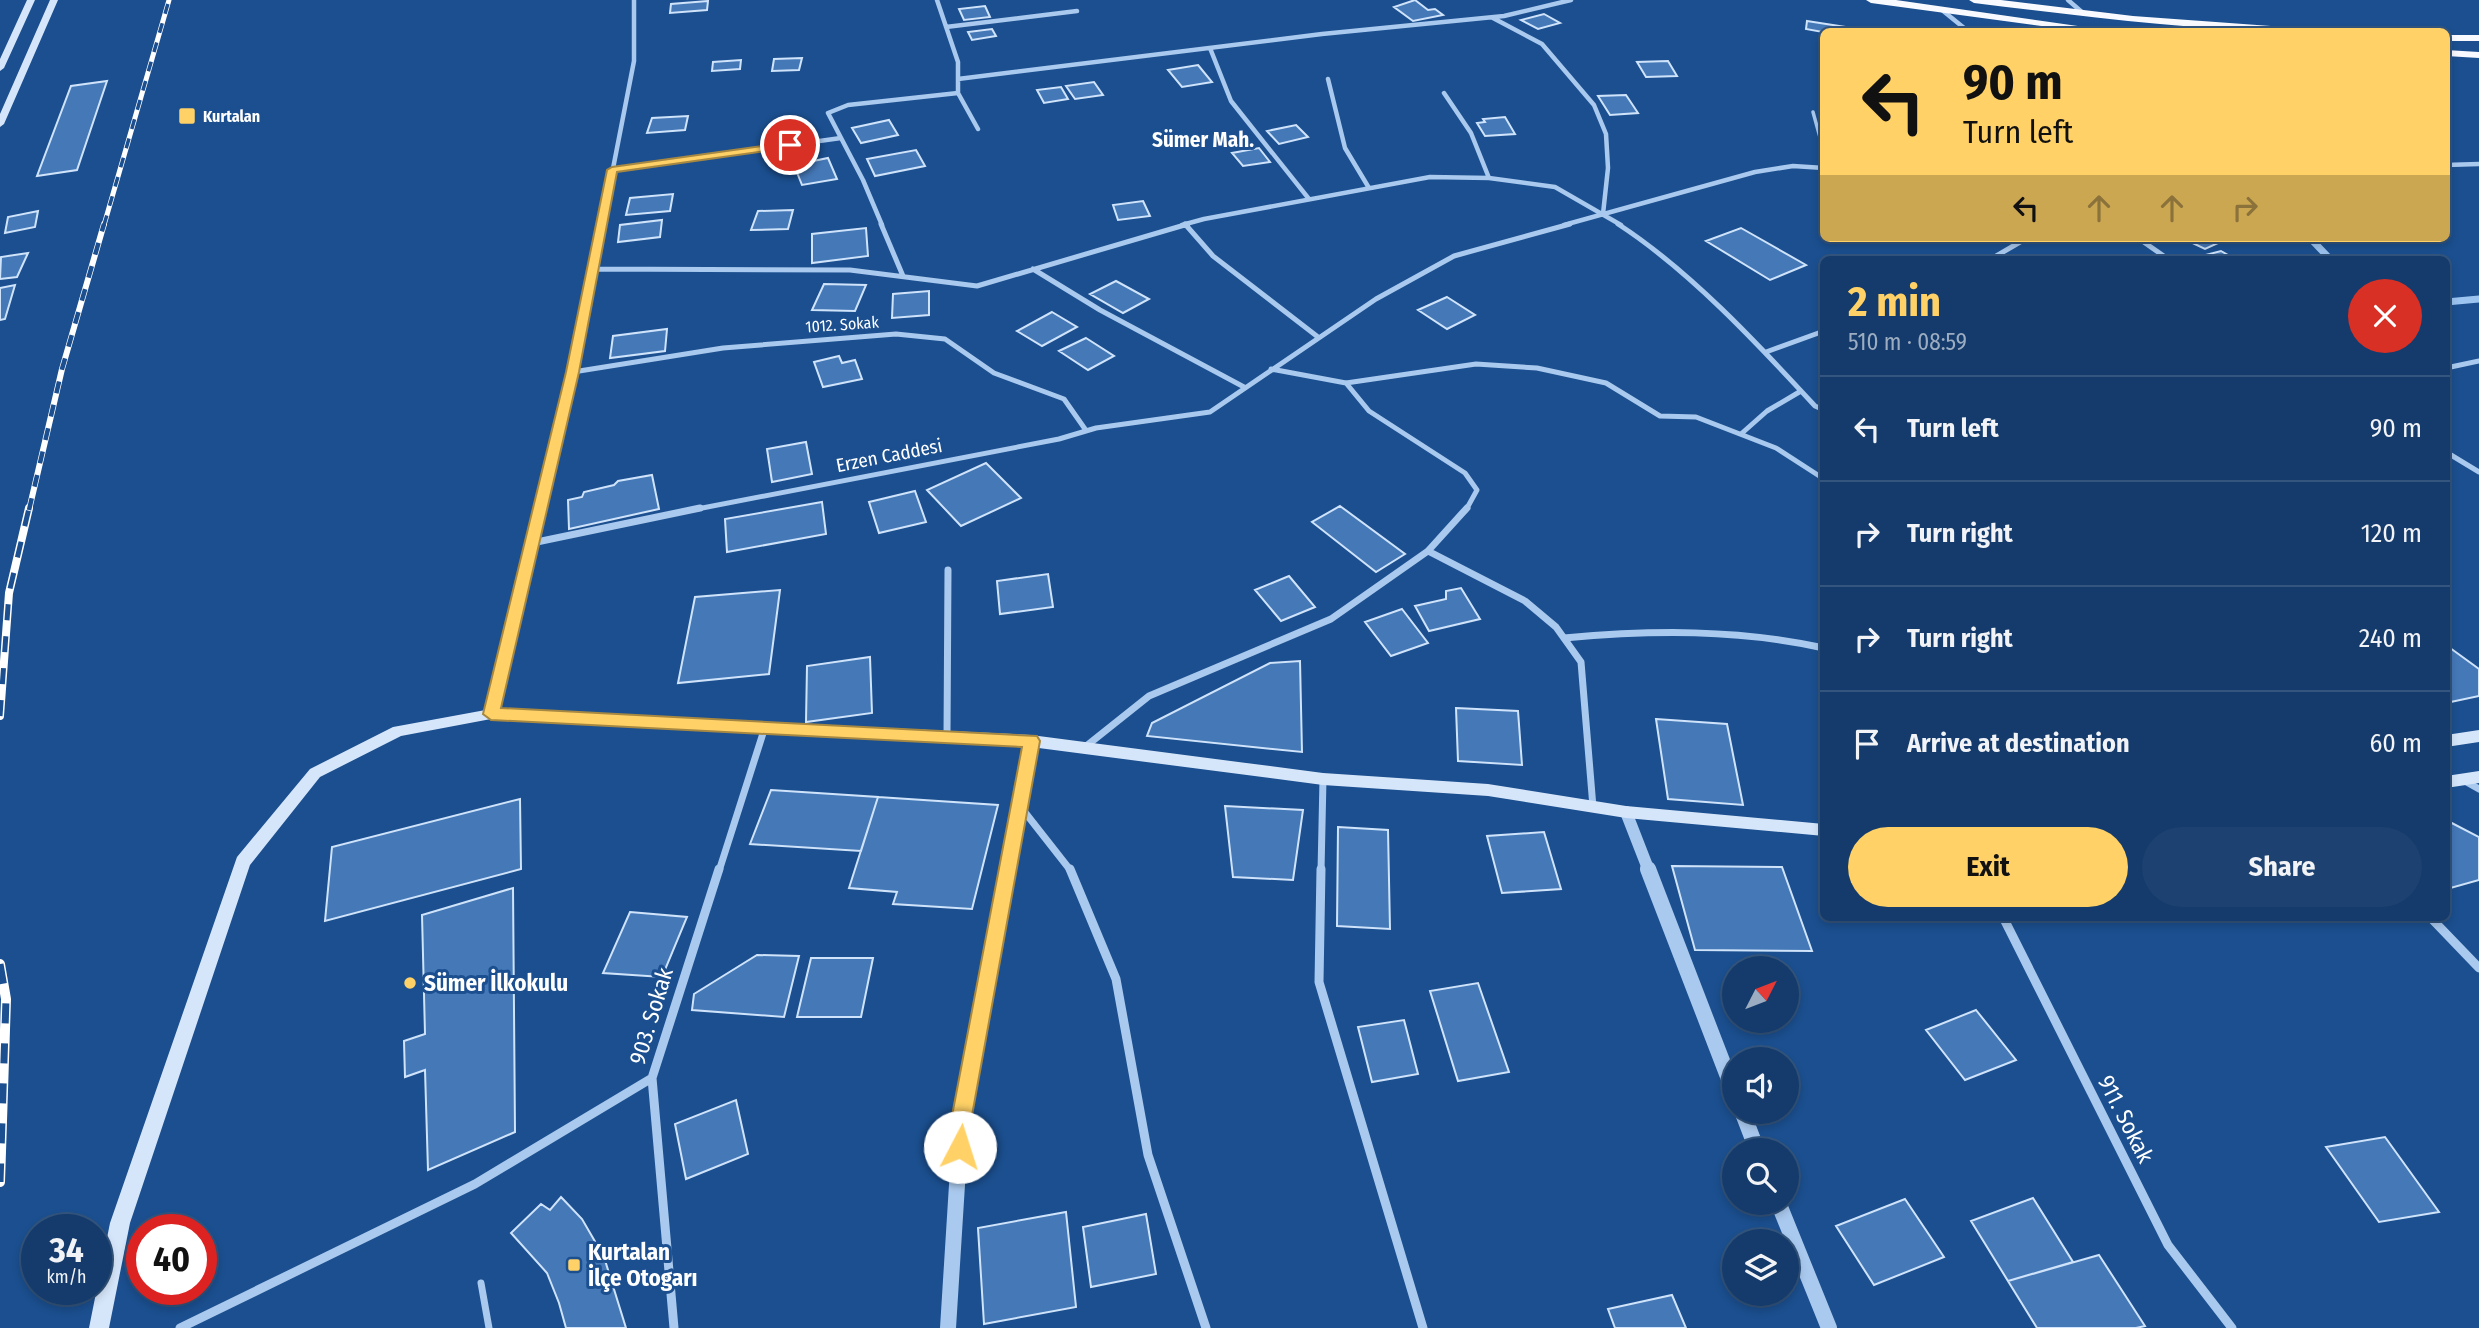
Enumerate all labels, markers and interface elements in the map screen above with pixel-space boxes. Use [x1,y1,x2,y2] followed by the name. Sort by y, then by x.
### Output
[1963,53,2063,112] text: 90 m
[1848,56,1939,147] icon: left
[177,106,197,126] marker: Kurtalan
[203,107,260,126] place label: Kurtalan
[1963,113,2073,151] text: Turn left
[760,115,820,175] pin
[771,126,809,164] icon: arrive
[1152,127,1254,153] district label: Sümer Mah.
[2007,189,2045,227] icon: left
[2080,189,2118,227] icon: ahead
[2153,189,2191,227] icon: ahead
[2226,189,2264,227] icon: right
[1848,277,1941,327] text: 2 min
[2348,279,2422,353] button: close
[805,312,880,337] street label: 1012. Sokak
[1848,328,1967,356] text: 510 m · 08:59
[1848,410,1886,448] icon: left
[1907,413,1999,444] text: Turn left
[2370,413,2422,444] text: 90 m
[834,434,944,477] street label: Erzen Caddesi
[1848,515,1886,553] icon: right
[1907,518,2013,549] text: Turn right
[2361,518,2422,549] text: 120 m
[1848,620,1886,658] icon: right
[1907,623,2013,654] text: Turn right
[2359,623,2422,654] text: 240 m
[1848,725,1886,763] icon: arrive
[1907,728,2130,759] text: Arrive at destination
[2369,728,2422,759] text: 60 m
[1848,827,2128,907] button: Exit
[2142,827,2422,907] button: Share
[1722,956,1799,1032] north arrow
[1722,956,1799,1306] map controls
[623,964,679,1068] street label: 903. Sokak
[424,968,568,997] place label: Sümer İlkokulu
[402,975,418,991] marker: Sümer İlkokulu
[1722,1047,1799,1124] button: sound
[2092,1071,2160,1168] street label: 911. Sokak
[923,1110,997,1184] position arrow
[1722,1138,1799,1215] button: search
[126,1214,217,1305] speed limit sign: 40
[49,1229,84,1271] text: 34
[1722,1229,1799,1306] button: layers
[588,1238,698,1292] place label: Kurtalan İlçe Otogarı
[566,1257,582,1273] marker: Kurtalan İlçe Otogarı
[46,1266,87,1288] text: km/h

